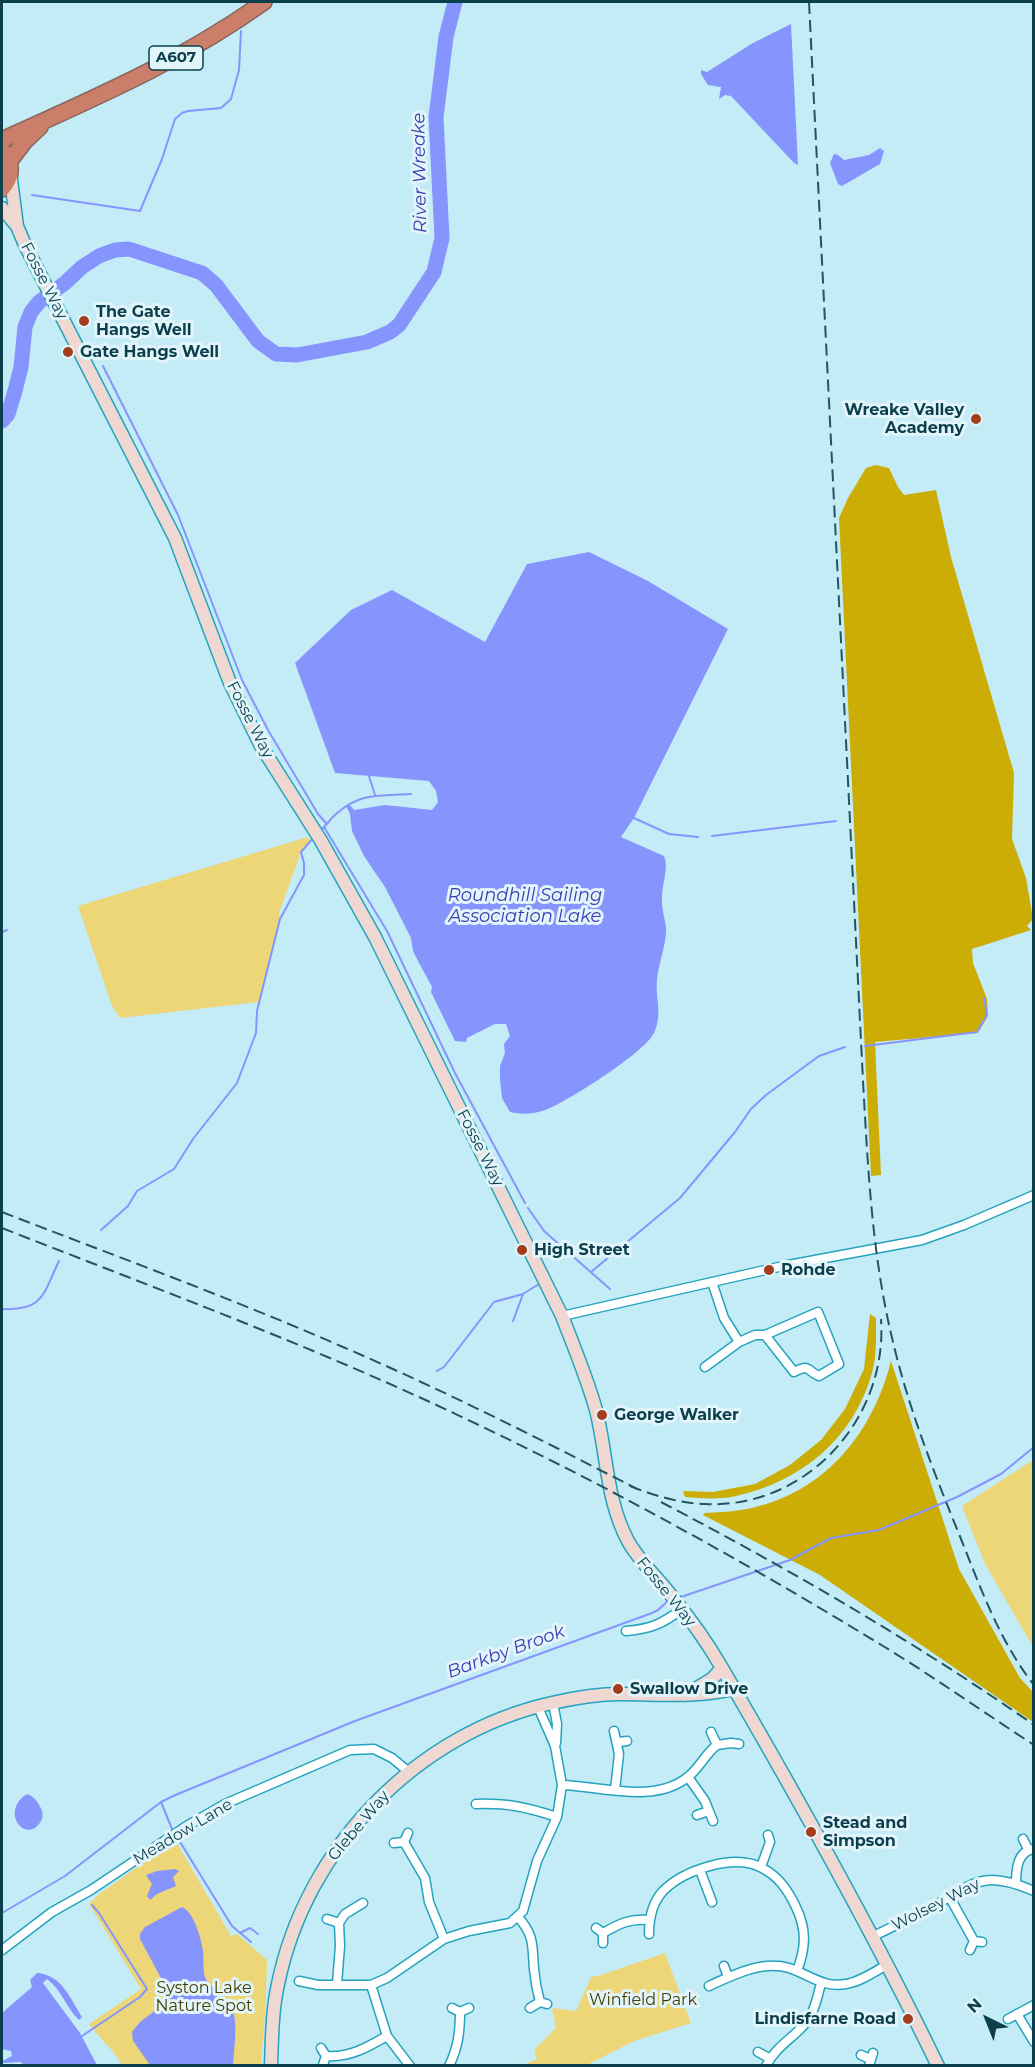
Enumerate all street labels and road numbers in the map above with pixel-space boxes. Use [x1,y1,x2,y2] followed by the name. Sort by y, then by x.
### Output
[149,46,203,70] road number: A607
[16,239,72,323] street label: Fosse Way
[222,678,278,762] street label: Fosse Way
[452,1106,508,1190] street label: Fosse Way
[632,1553,700,1631] street label: Fosse Way
[324,1787,394,1865] street label: Glebe Way
[130,1795,236,1869] street label: Meadow Lane
[889,1875,983,1935] street label: Wolsey Way

